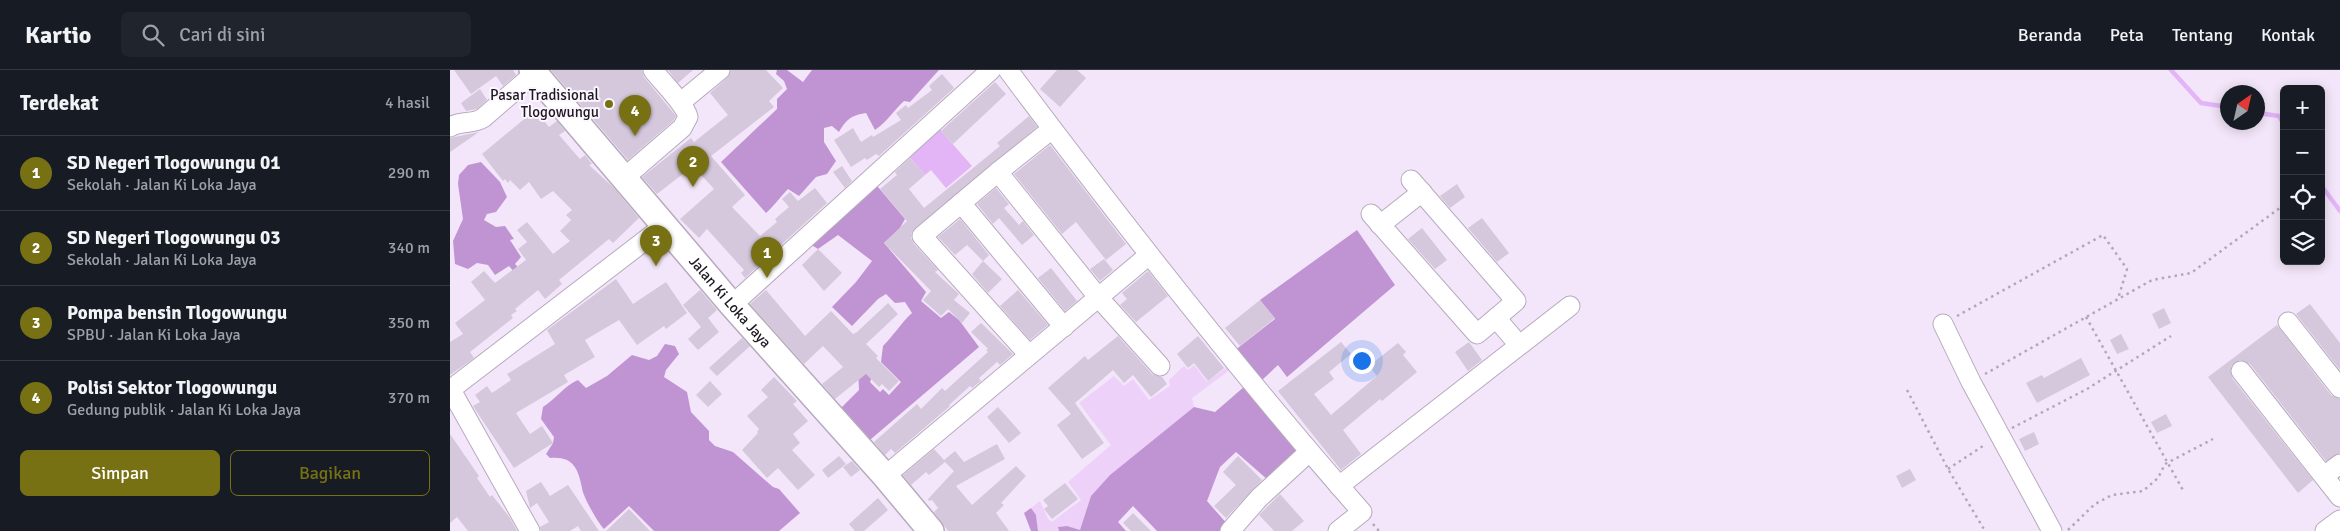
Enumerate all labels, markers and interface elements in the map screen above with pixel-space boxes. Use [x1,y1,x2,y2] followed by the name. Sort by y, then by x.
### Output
[121,12,471,57] search box
[25,20,91,50] text: Kartio
[139,21,167,49] icon: search
[179,23,265,47] text: Cari di sini
[2018,24,2082,46] text: Beranda
[2110,24,2144,46] text: Peta
[2172,24,2233,46] text: Tentang
[2261,24,2315,46] text: Kontak
[2220,85,2265,130] north arrow
[2280,85,2325,265] map controls
[2280,85,2325,130] button: +
[490,86,599,121] place label: Pasar Tradisional Tlogowungu
[20,90,99,116] text: Terdekat
[385,93,430,113] text: 4 hasil
[619,95,651,136] pin: 4
[603,98,615,110] marker: Pasar Tradisional Tlogowungu
[2280,130,2325,175] button: −
[677,146,709,187] pin: 2
[67,151,280,175] text: SD Negeri Tlogowungu 01
[32,163,40,183] text: 1
[388,163,430,183] text: 290 m
[67,175,257,195] text: Sekolah · Jalan Ki Loka Jaya
[2280,175,2325,220] button: locate
[2280,220,2325,265] button: layers
[640,225,672,266] pin: 3
[67,226,280,250] text: SD Negeri Tlogowungu 03
[751,237,783,278] pin: 1
[32,238,40,258] text: 2
[388,238,430,258] text: 340 m
[67,250,257,270] text: Sekolah · Jalan Ki Loka Jaya
[685,252,775,351] street label: Jalan Ki Loka Jaya
[67,301,287,325] text: Pompa bensin Tlogowungu
[32,313,40,333] text: 3
[388,313,430,333] text: 350 m
[67,325,241,345] text: SPBU · Jalan Ki Loka Jaya
[1349,348,1375,374] your location
[67,376,277,400] text: Polisi Sektor Tlogowungu
[32,388,40,408] text: 4
[388,388,430,408] text: 370 m
[67,400,301,420] text: Gedung publik · Jalan Ki Loka Jaya
[20,450,220,496] button: Simpan
[230,450,430,496] button: Bagikan

